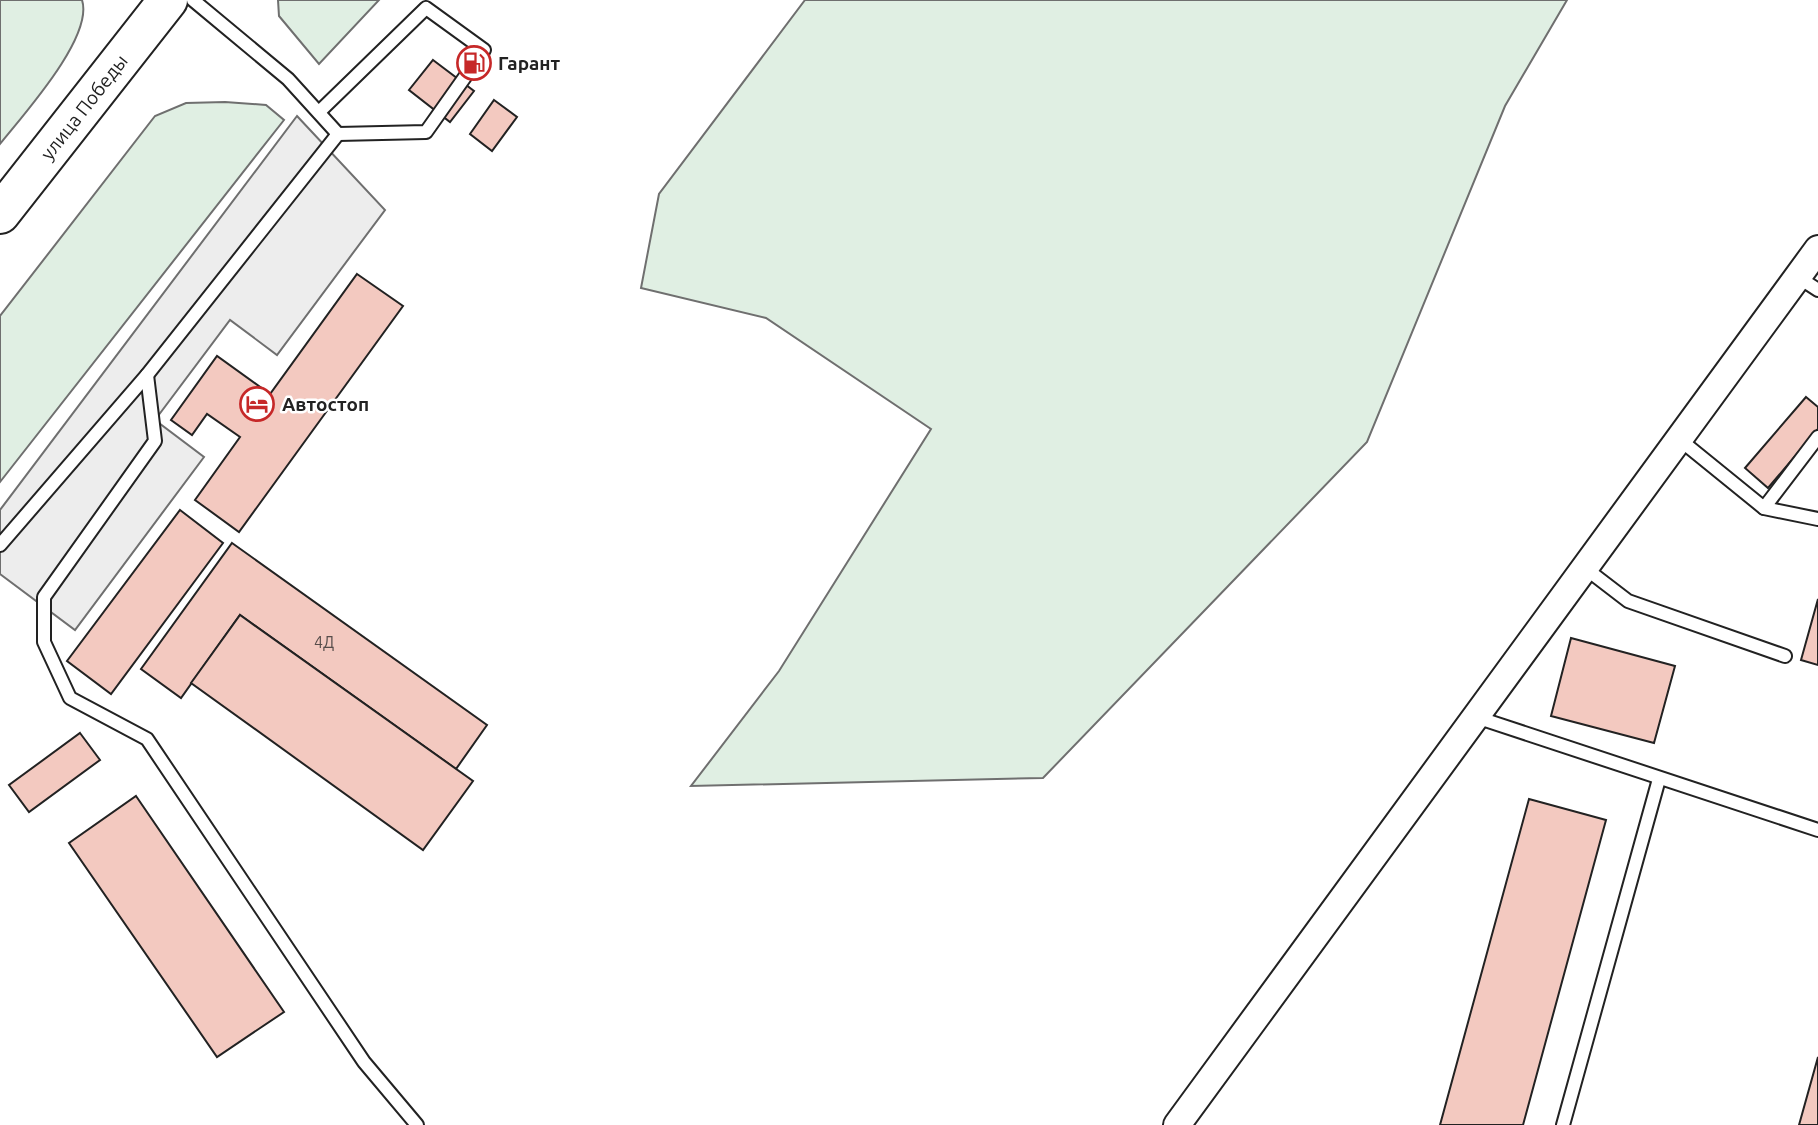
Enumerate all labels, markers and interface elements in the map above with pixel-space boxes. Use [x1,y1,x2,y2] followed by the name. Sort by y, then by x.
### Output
[455,44,493,82] fuel station icon: Гарант
[36,50,132,164] street label: улица Победы
[498,52,561,74] place label: Гарант
[238,385,276,423] hotel icon: Автостоп
[282,393,369,415] place label: Автостоп
[314,633,334,651] house number: 4Д

